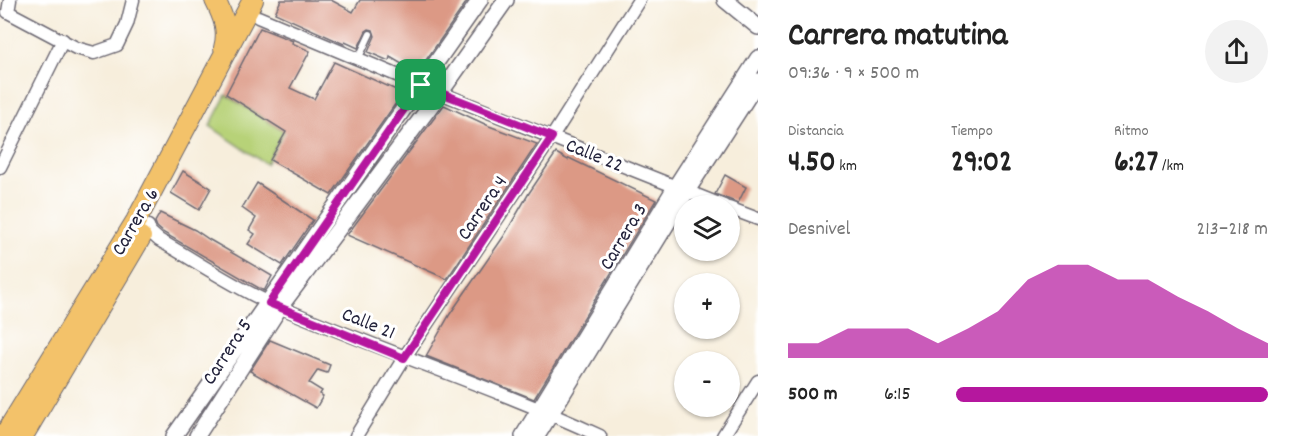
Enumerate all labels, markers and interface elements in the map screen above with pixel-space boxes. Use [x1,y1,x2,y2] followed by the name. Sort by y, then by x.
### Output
[788,14,1008,61] text: Carrera matutina
[1205,20,1268,83] button: share
[395,59,446,110] pin
[788,60,919,88] text: 09:36 · 9 × 500 m
[404,68,437,101] icon: arrive
[788,120,844,143] text: Distancia
[951,120,993,143] text: Tiempo
[1114,120,1149,143] text: Ritmo
[561,133,627,181] street label: Calle 22
[788,143,836,186] text: 4.50
[951,143,1012,186] text: 29:02
[1114,143,1158,186] text: 6:27
[836,155,857,178] text: km
[1158,155,1184,178] text: /km
[452,171,515,247] street label: Carrera 4
[106,183,167,262] street label: Carrera 6
[674,195,740,417] map controls
[674,195,740,261] button: layers
[594,199,655,276] street label: Carrera 3
[788,216,850,244] text: Desnivel
[1197,216,1268,244] text: 213–218 m
[674,273,740,339] button: +
[337,301,399,348] street label: Calle 21
[197,314,260,391] street label: Carrera 5
[674,351,740,417] button: −
[788,381,837,409] text: 500 m
[884,381,911,409] text: 6:15

